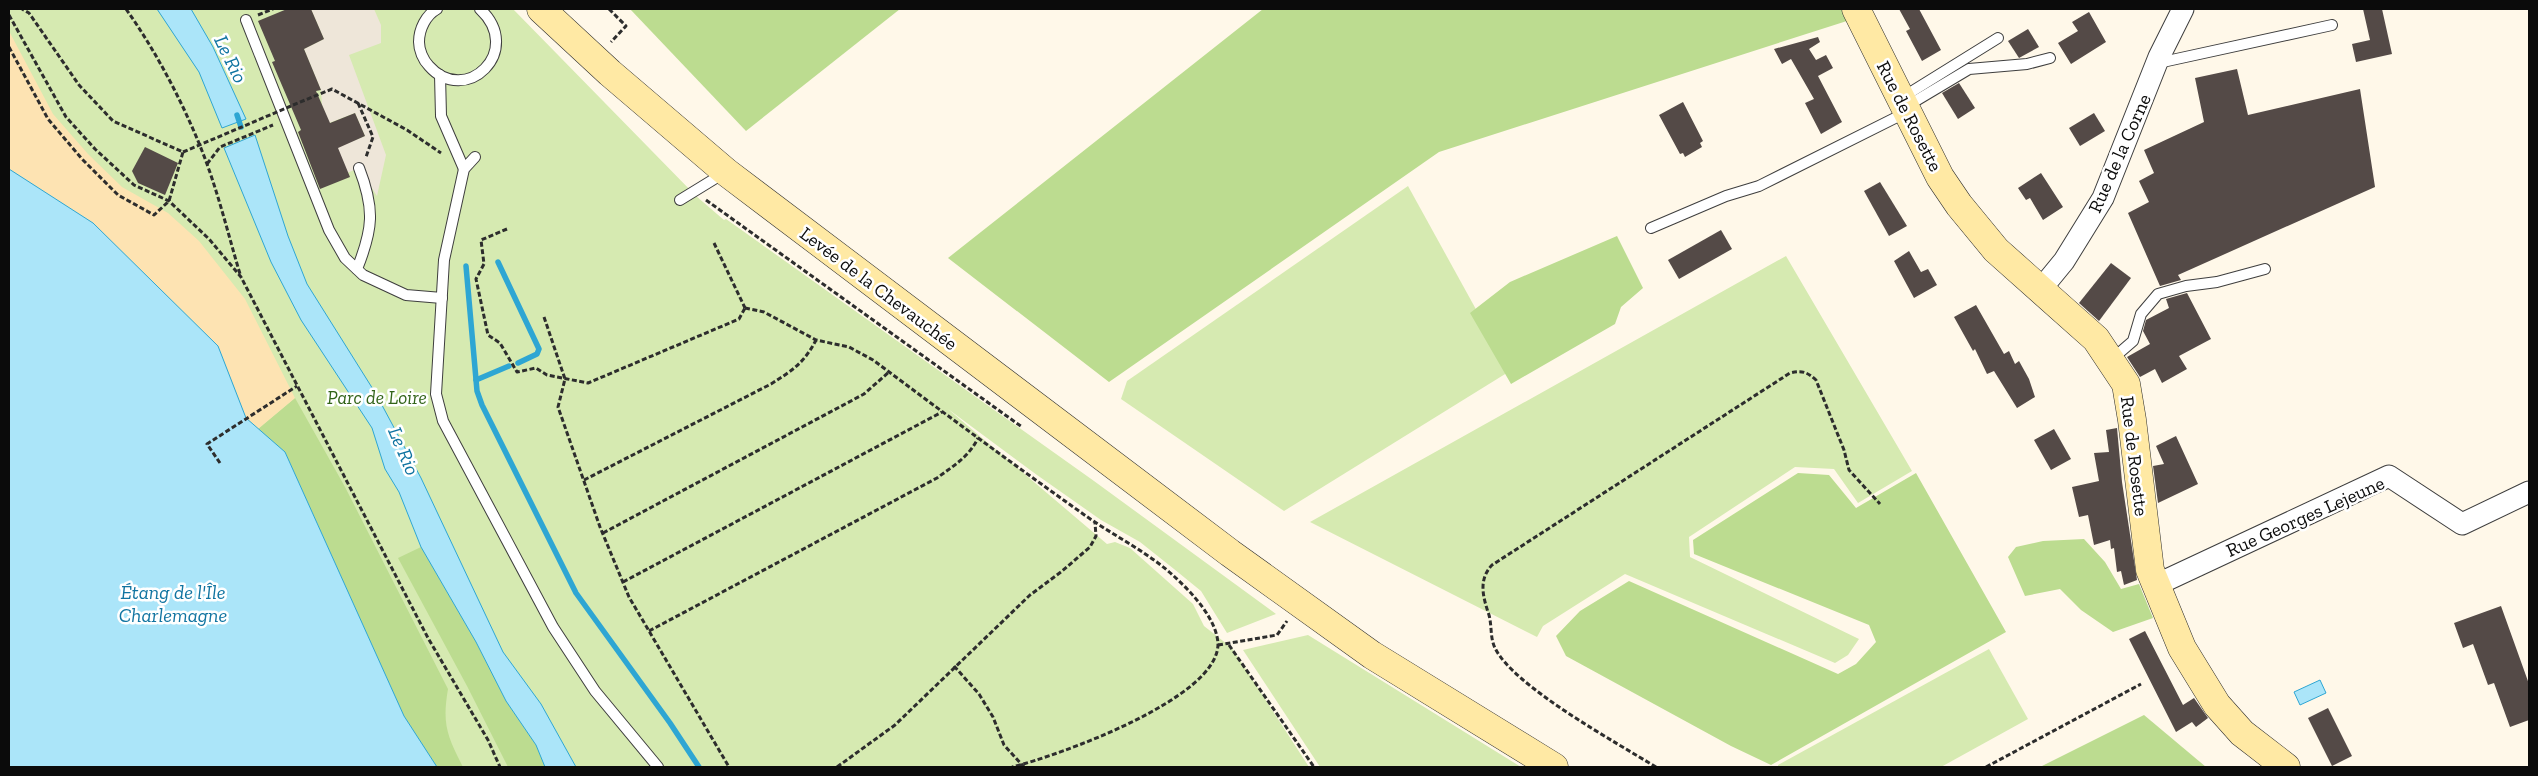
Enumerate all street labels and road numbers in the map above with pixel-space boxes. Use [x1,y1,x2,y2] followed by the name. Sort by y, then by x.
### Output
[1872,57,1947,175] street label: Rue de Rosette
[2083,90,2156,216] street label: Rue de la Corne
[796,222,962,355] street label: Levée de la Chevauchée
[2116,395,2153,517] street label: Rue de Rosette
[2222,471,2388,562] street label: Rue Georges Lejeune

